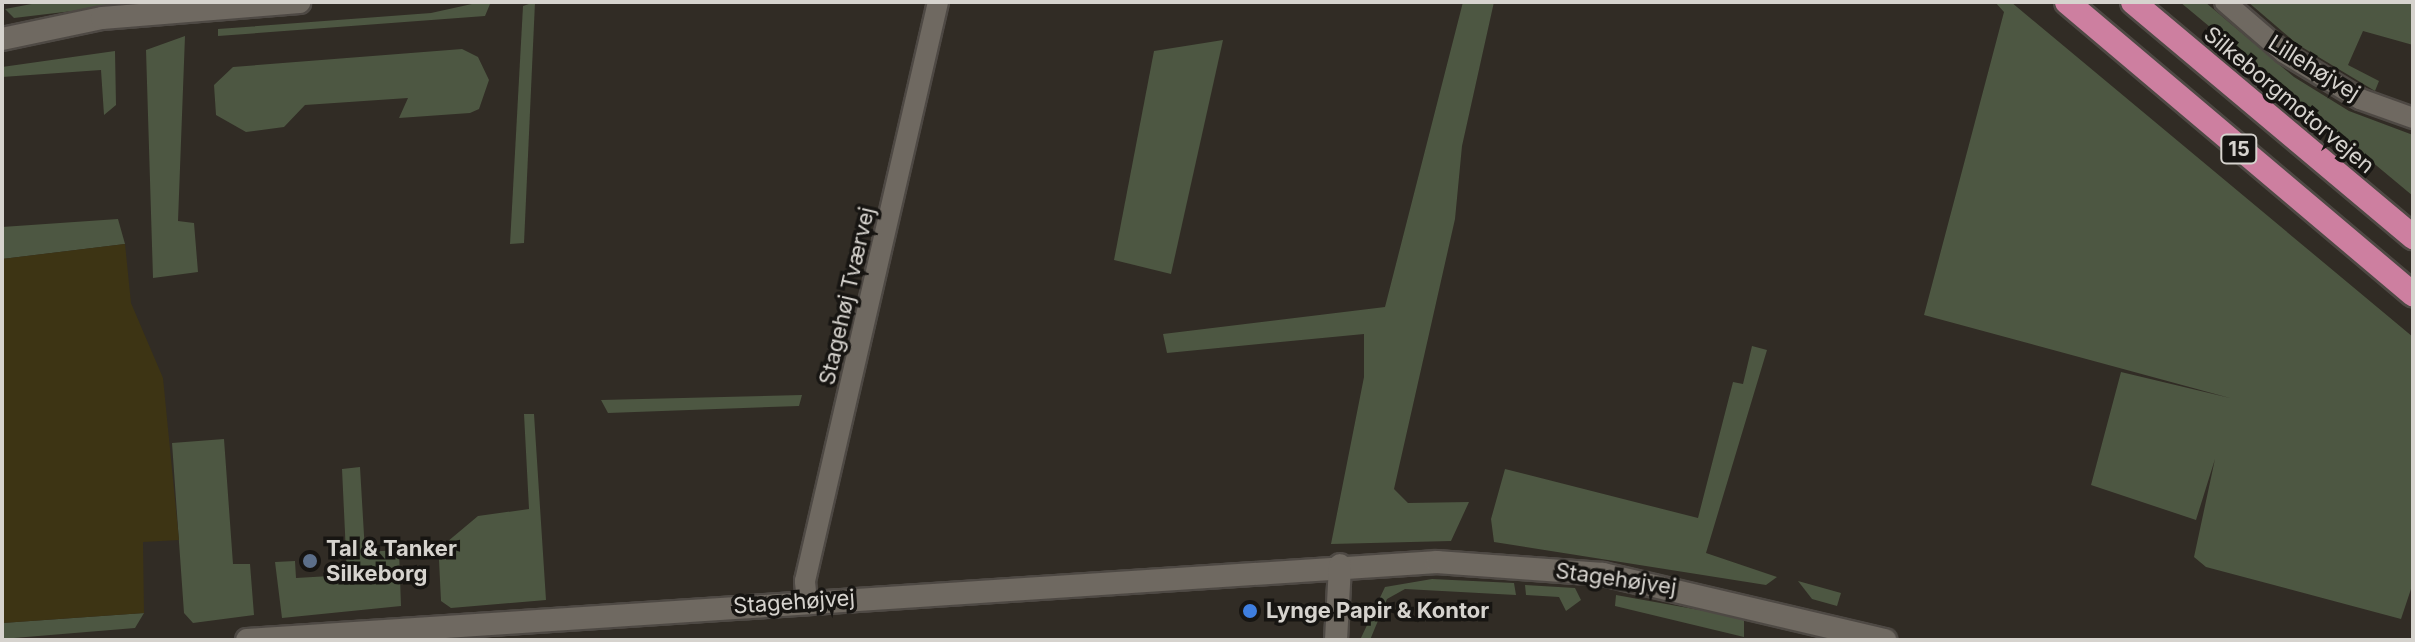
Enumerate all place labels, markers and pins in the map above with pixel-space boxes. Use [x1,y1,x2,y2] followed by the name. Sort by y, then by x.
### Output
[326,535,457,586] place label: Tal & Tanker Silkeborg
[301,552,319,570] marker: Tal & Tanker Silkeborg
[1266,598,1489,624] place label: Lynge Papir & Kontor
[1241,602,1259,620] marker: Lynge Papir & Kontor

